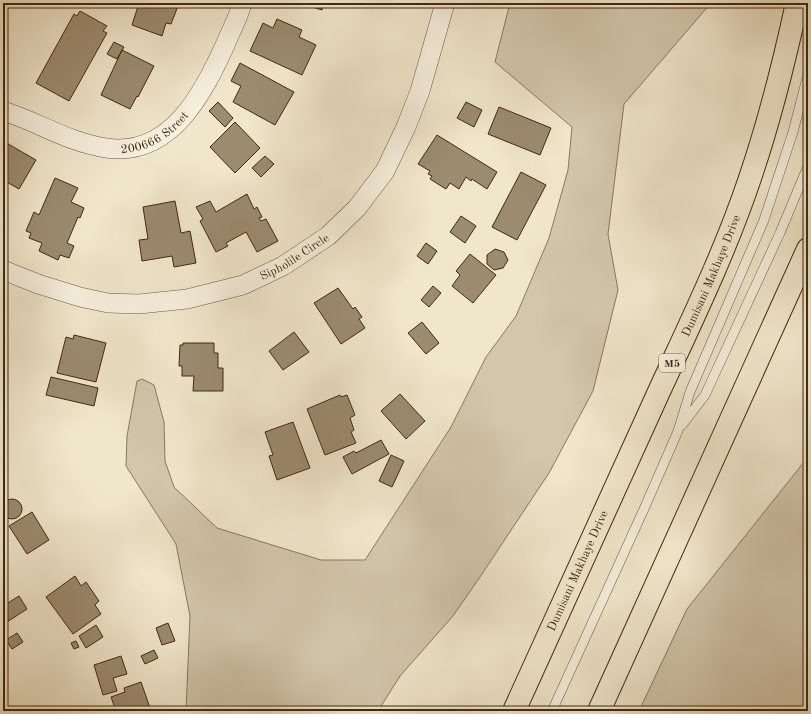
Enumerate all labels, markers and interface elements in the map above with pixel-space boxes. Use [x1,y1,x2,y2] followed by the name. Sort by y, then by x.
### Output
[120,110,191,156] street label: 200666 Street
[680,213,743,339] street label: Dumisani Makhaye Drive
[259,232,332,283] street label: Sipholile Circle
[659,354,685,372] road number: M5
[546,509,611,633] street label: Dumisani Makhaye Drive

